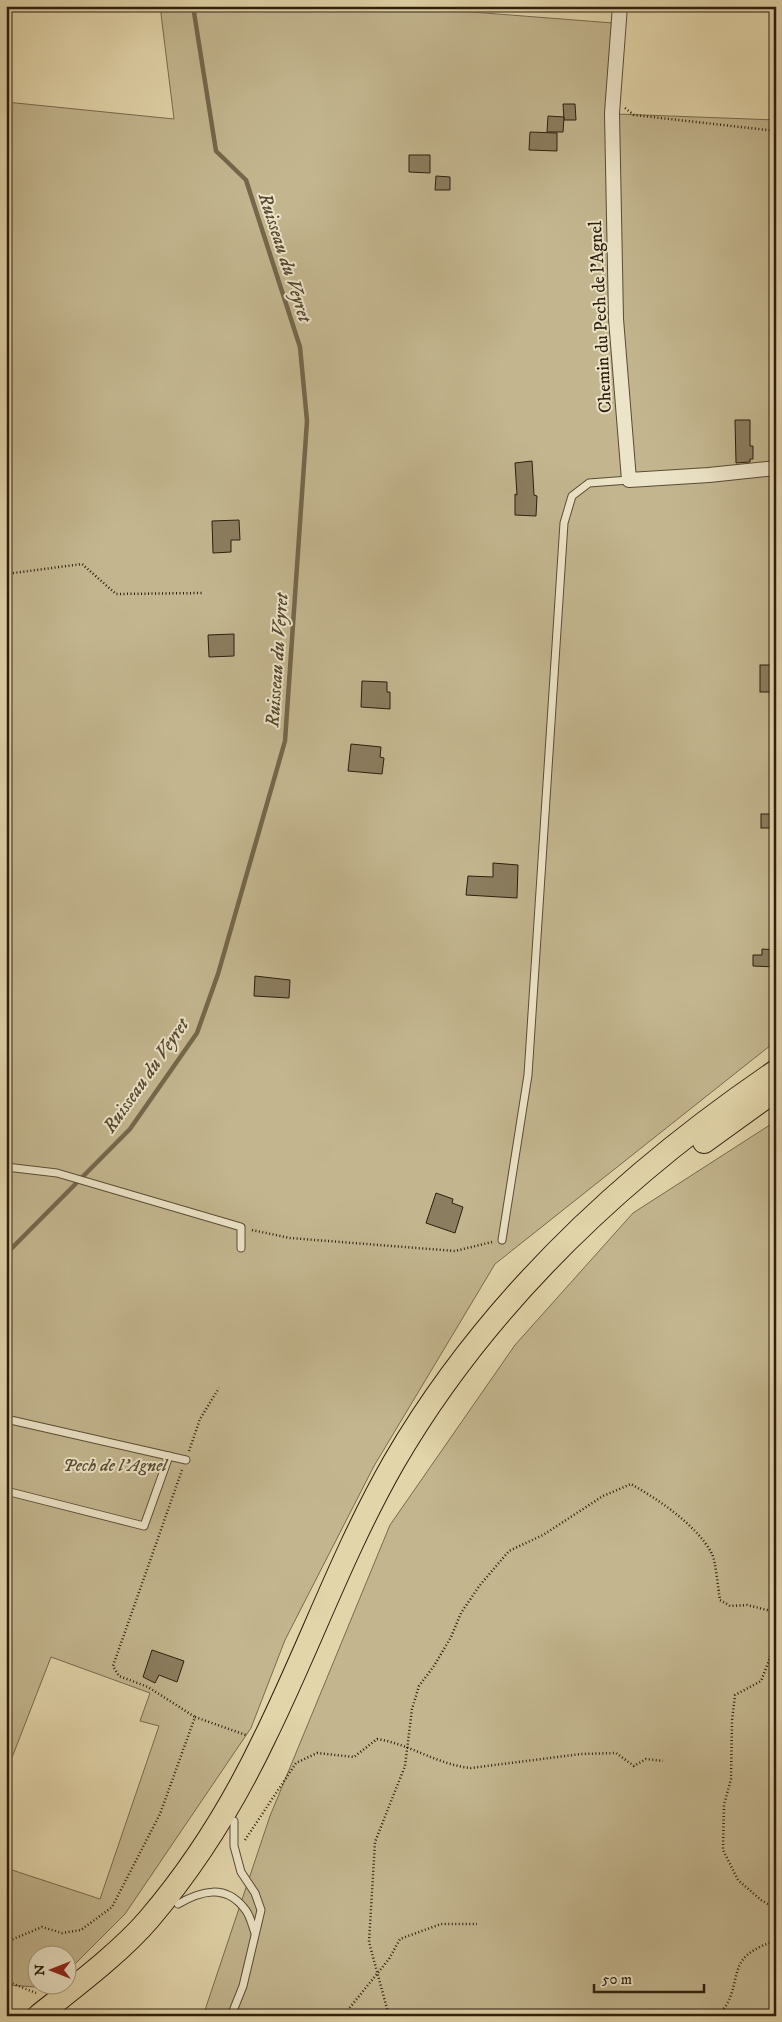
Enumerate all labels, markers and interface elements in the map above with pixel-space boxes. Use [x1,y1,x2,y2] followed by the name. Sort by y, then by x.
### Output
[253,189,317,326] water label: Ruisseau du Veyret
[585,220,617,414] street label: Chemin du Pech de l'Agnel
[261,591,294,729] water label: Ruisseau du Veyret
[98,1013,195,1138] water label: Ruisseau du Veyret
[63,1455,169,1477] park label: Pech de l'Agnel
[28,1944,78,1994] north arrow
[594,1962,704,1994] scale bar
[31,1964,49,1976] text: N
[602,1970,632,1989] text: 50 m

